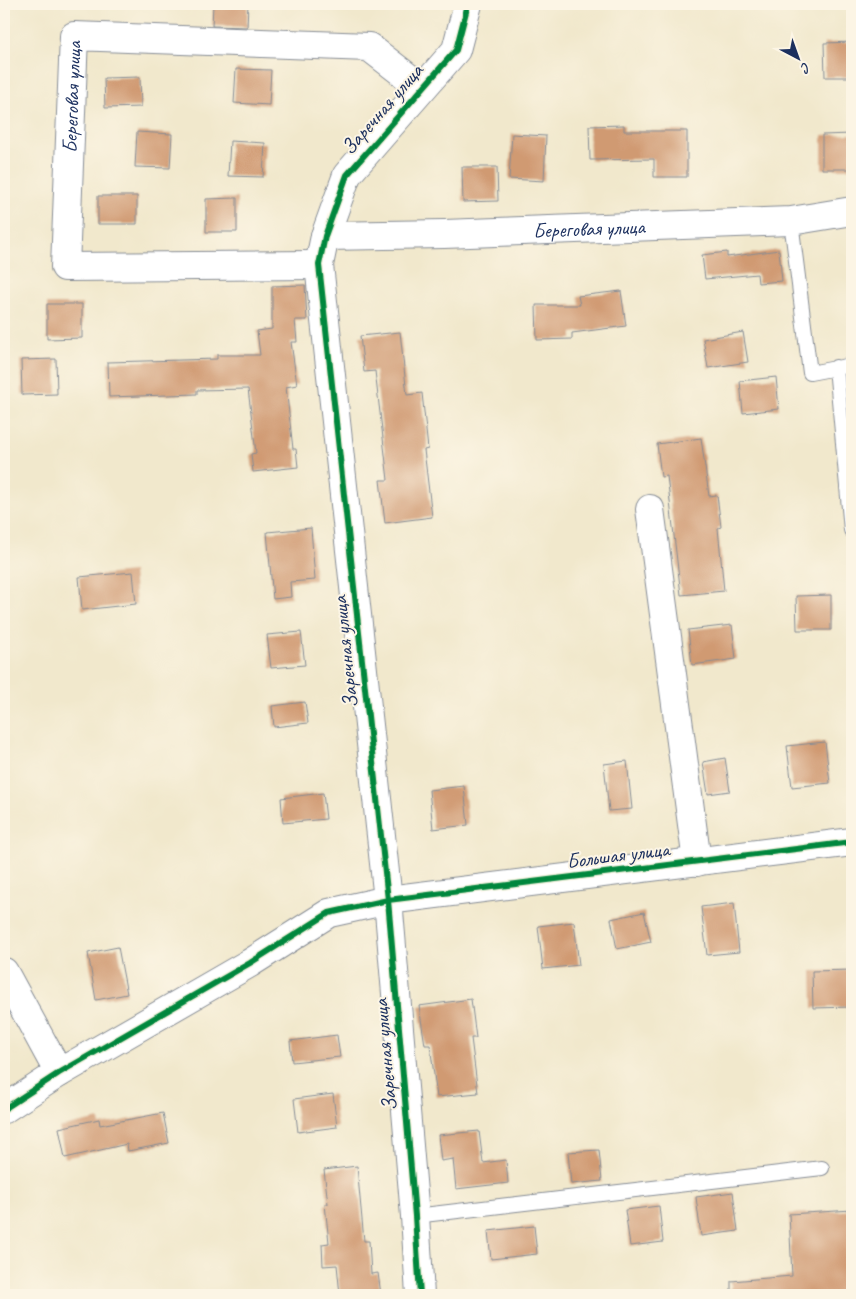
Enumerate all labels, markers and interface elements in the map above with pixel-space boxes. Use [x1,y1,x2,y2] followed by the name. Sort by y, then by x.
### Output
[774,32,824,82] north arrow
[56,39,87,153] street label: Береговая улица
[335,57,430,160] street label: Заречная улица
[796,59,814,77] text: С
[533,213,647,244] street label: Береговая улица
[326,593,364,709] street label: Заречная улица
[565,836,673,874] street label: Большая улица
[367,996,403,1112] street label: Заречная улица

